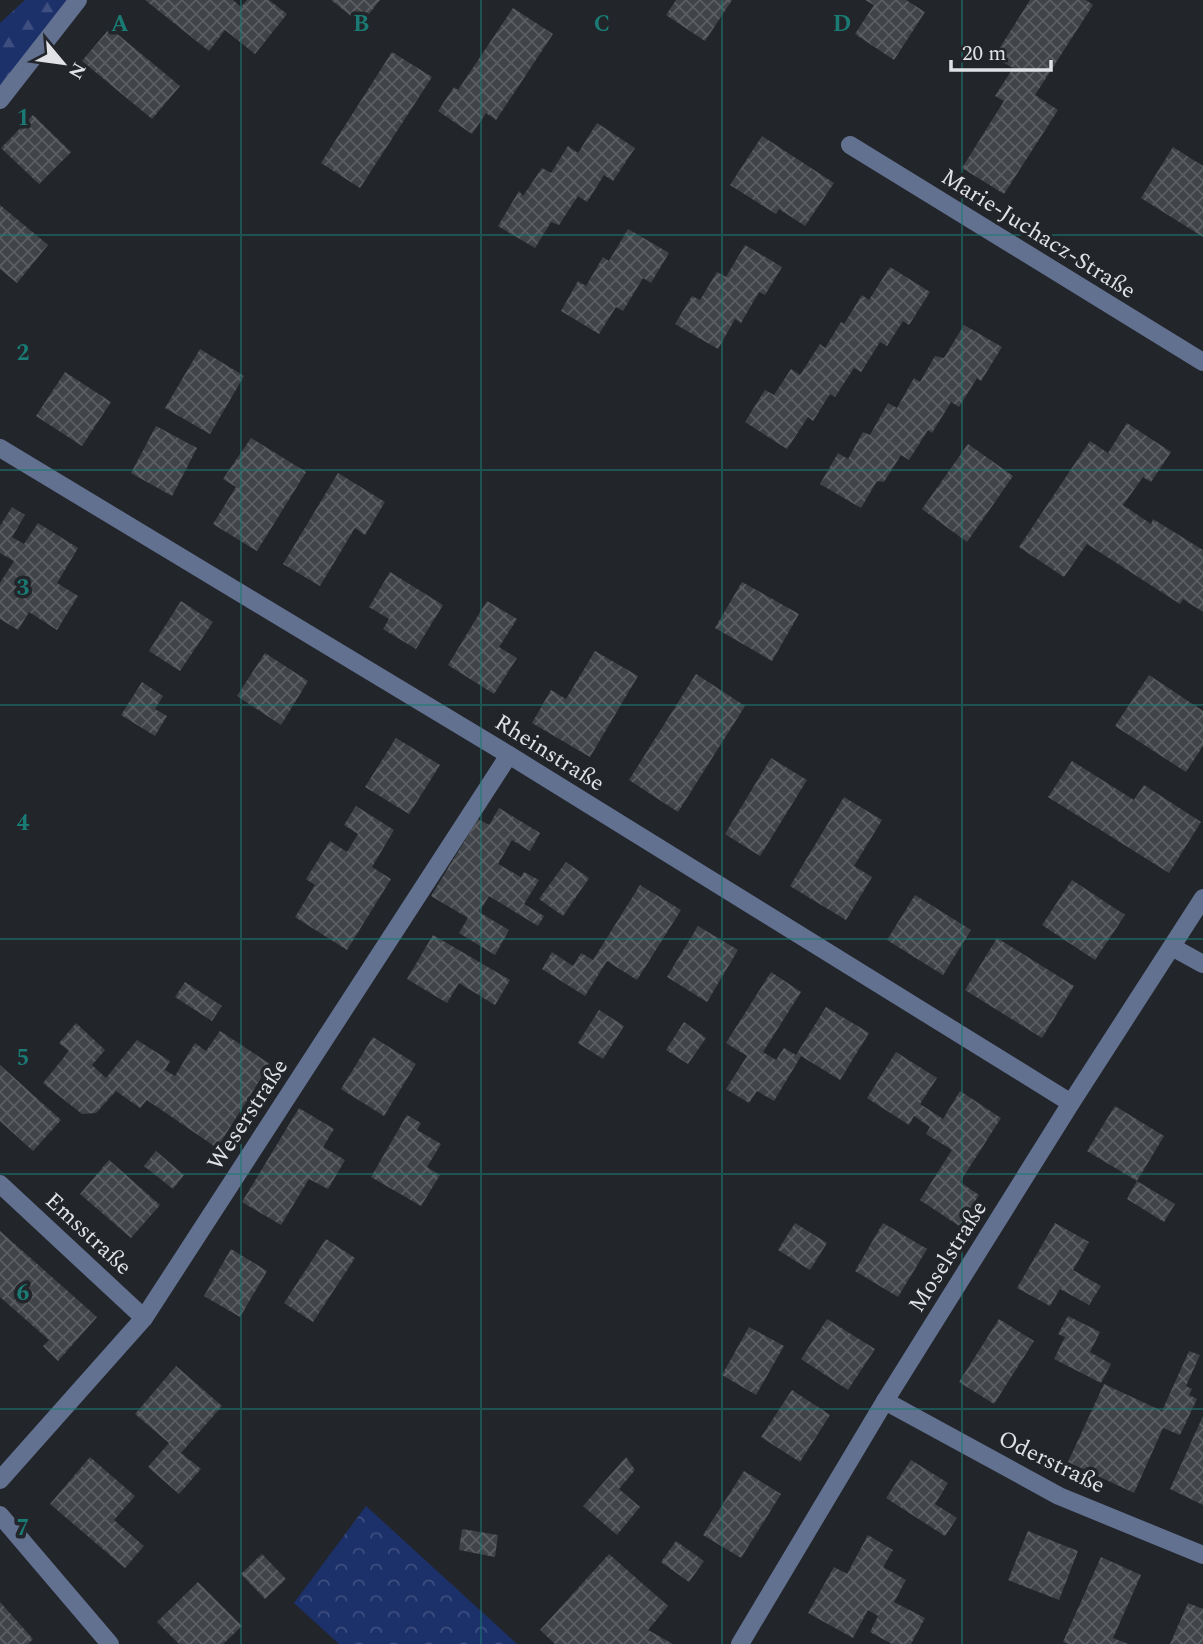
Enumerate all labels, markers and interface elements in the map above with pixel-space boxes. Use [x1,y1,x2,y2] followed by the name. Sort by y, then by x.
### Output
[111,7,129,42] text: A
[353,7,369,42] text: B
[594,7,610,42] text: C
[833,7,851,42] text: D
[28,28,98,98] north arrow
[951,28,1051,72] scale bar
[962,38,1006,70] text: 20 m
[60,57,93,84] text: N
[17,101,29,136] text: 1
[934,160,1142,308] street label: Marie-Juchacz-Straße
[17,336,30,371] text: 2
[17,571,30,606] text: 3
[487,706,611,801] street label: Rheinstraße
[17,806,30,841] text: 4
[17,1041,29,1076] text: 5
[199,1052,298,1178] street label: Weserstraße
[36,1184,139,1284] street label: Emsstraße
[900,1194,996,1319] street label: Moselstraße
[17,1276,30,1311] text: 6
[992,1421,1111,1503] street label: Oderstraße
[17,1511,29,1546] text: 7

